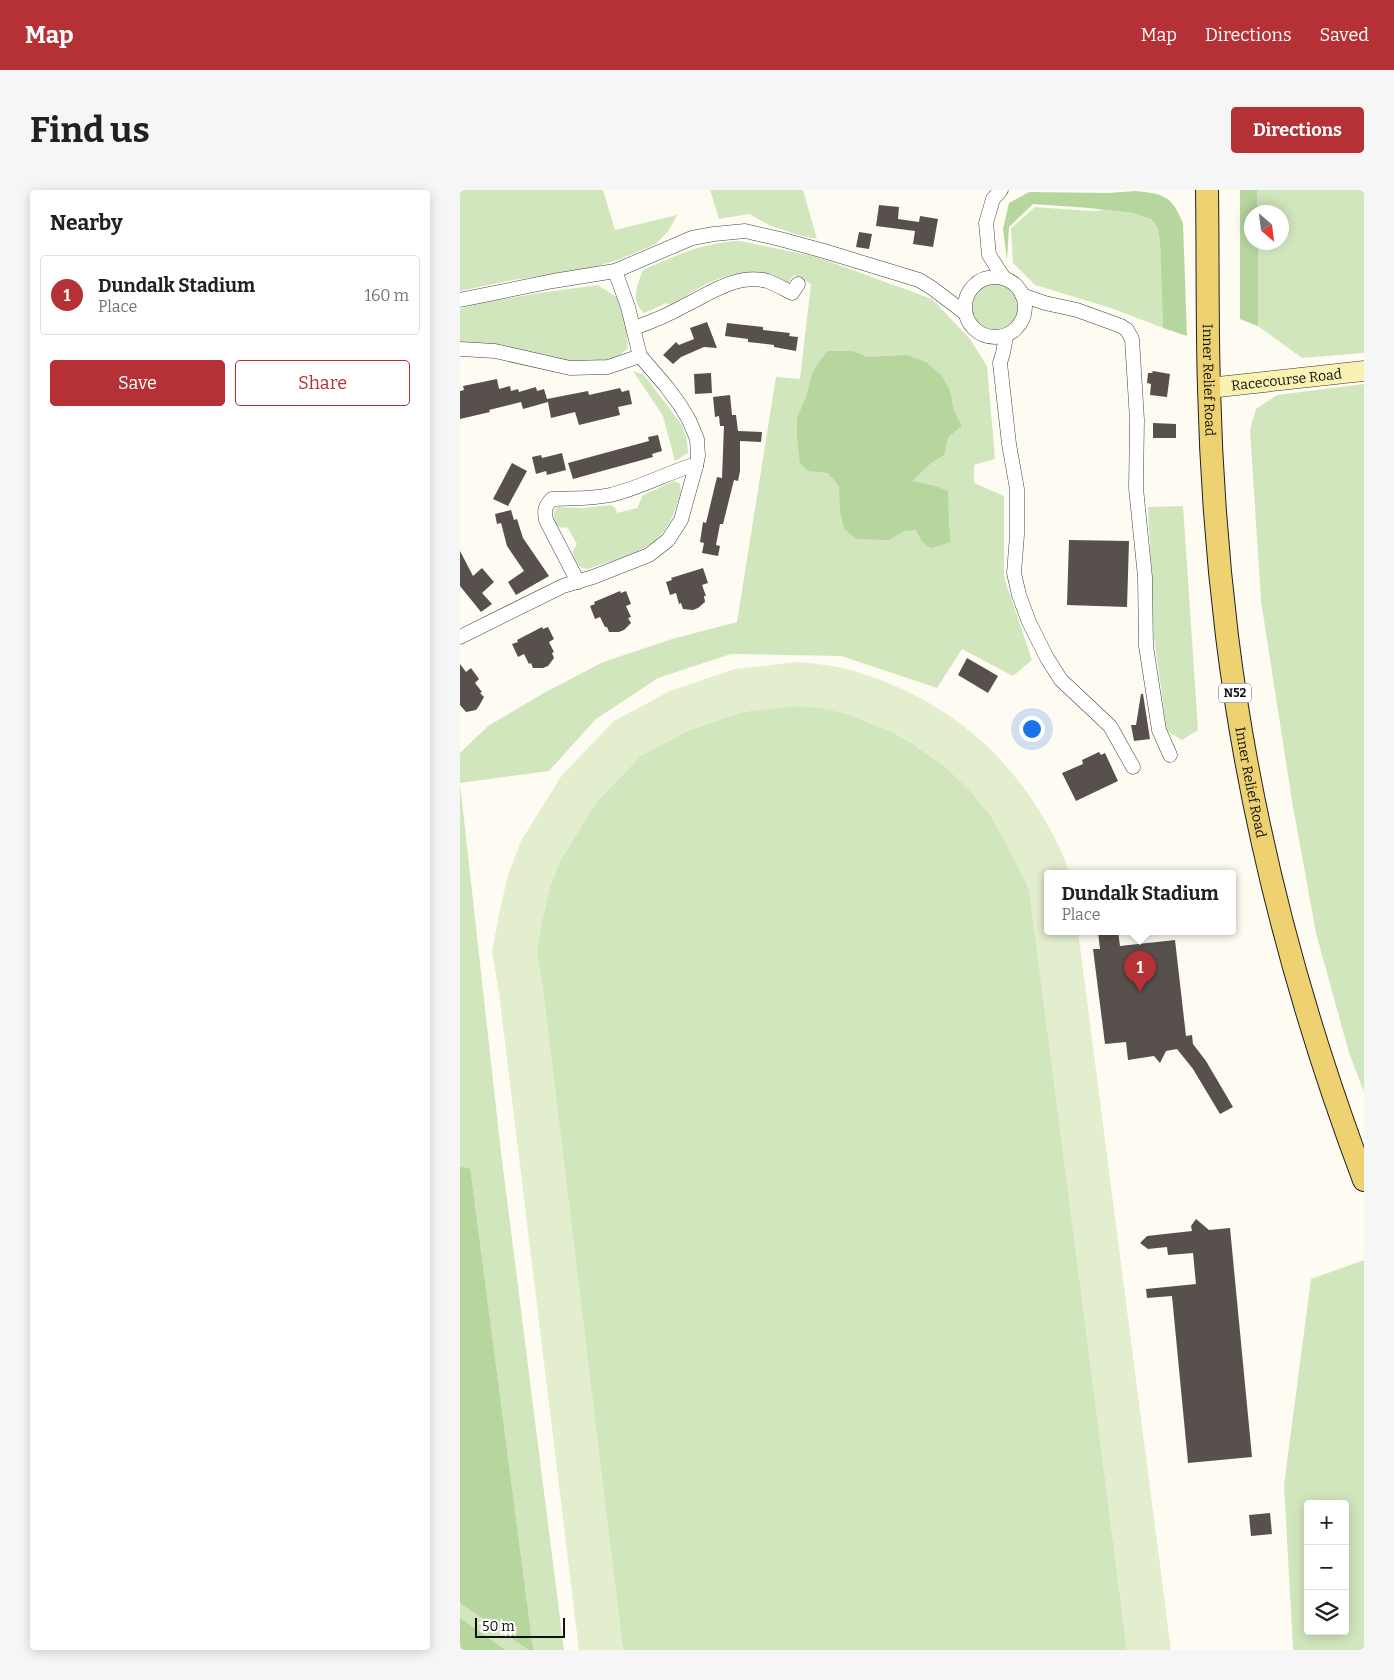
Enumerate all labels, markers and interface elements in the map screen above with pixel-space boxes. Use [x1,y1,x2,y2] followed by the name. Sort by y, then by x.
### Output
[25,21,74,49] text: Map
[1141,24,1177,46] text: Map
[1205,24,1292,46] text: Directions
[1320,24,1369,46] text: Saved
[1231,107,1364,153] button: Directions
[30,109,150,151] text: Find us
[1244,205,1289,250] north arrow
[50,210,123,236] text: Nearby
[98,274,255,297] text: Dundalk Stadium
[64,286,70,305] text: 1
[364,286,409,305] text: 160 m
[98,297,137,316] text: Place
[1199,324,1219,437] street label: Inner Relief Road
[50,360,225,406] button: Save
[235,360,410,406] button: Share
[1230,365,1343,395] street label: Racecourse Road
[1219,683,1251,702] road number: N52
[1019,716,1045,742] your location
[1231,726,1269,839] street label: Inner Relief Road
[1044,870,1236,935] popup
[1061,882,1219,905] text: Dundalk Stadium
[1061,905,1101,924] text: Place
[1124,951,1156,992] pin: 1
[1304,1500,1349,1635] map controls
[1304,1500,1349,1545] button: +
[1304,1545,1349,1590] button: −
[1304,1590,1349,1635] button: layers
[475,1615,565,1638] scale bar
[482,1618,515,1635] text: 50 m

